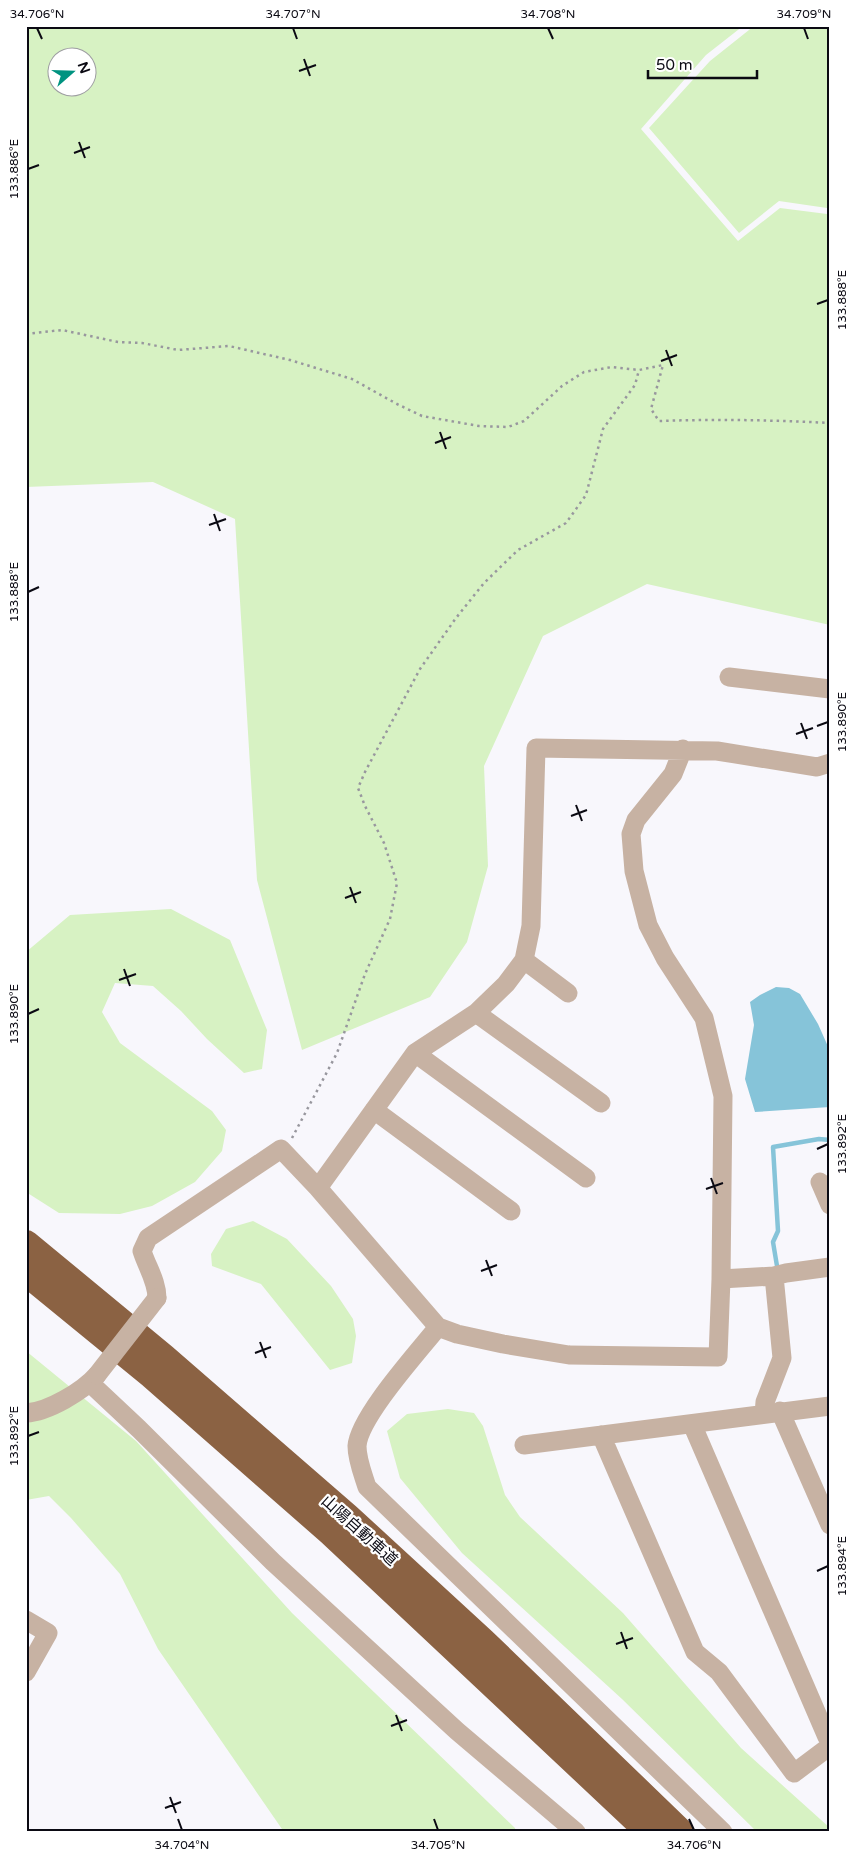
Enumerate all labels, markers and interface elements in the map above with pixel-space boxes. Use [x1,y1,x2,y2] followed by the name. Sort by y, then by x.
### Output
[10,7,64,21] text: 34.706°N
[265,7,321,21] text: 34.707°N
[521,7,575,21] text: 34.708°N
[777,7,831,21] text: 34.709°N
[48,48,98,98] north arrow
[648,48,757,80] scale bar
[656,56,693,74] text: 50 m
[74,60,94,76] text: N
[7,138,21,199] text: 133.886°E
[835,269,849,330] text: 133.888°E
[7,561,21,622] text: 133.888°E
[835,691,849,752] text: 133.890°E
[7,983,21,1044] text: 133.890°E
[835,1113,849,1174] text: 133.892°E
[7,1405,21,1466] text: 133.892°E
[317,1491,402,1570] street label: 山陽自動車道
[835,1535,849,1596] text: 133.894°E
[155,1838,209,1852] text: 34.704°N
[411,1838,465,1852] text: 34.705°N
[667,1838,721,1852] text: 34.706°N

